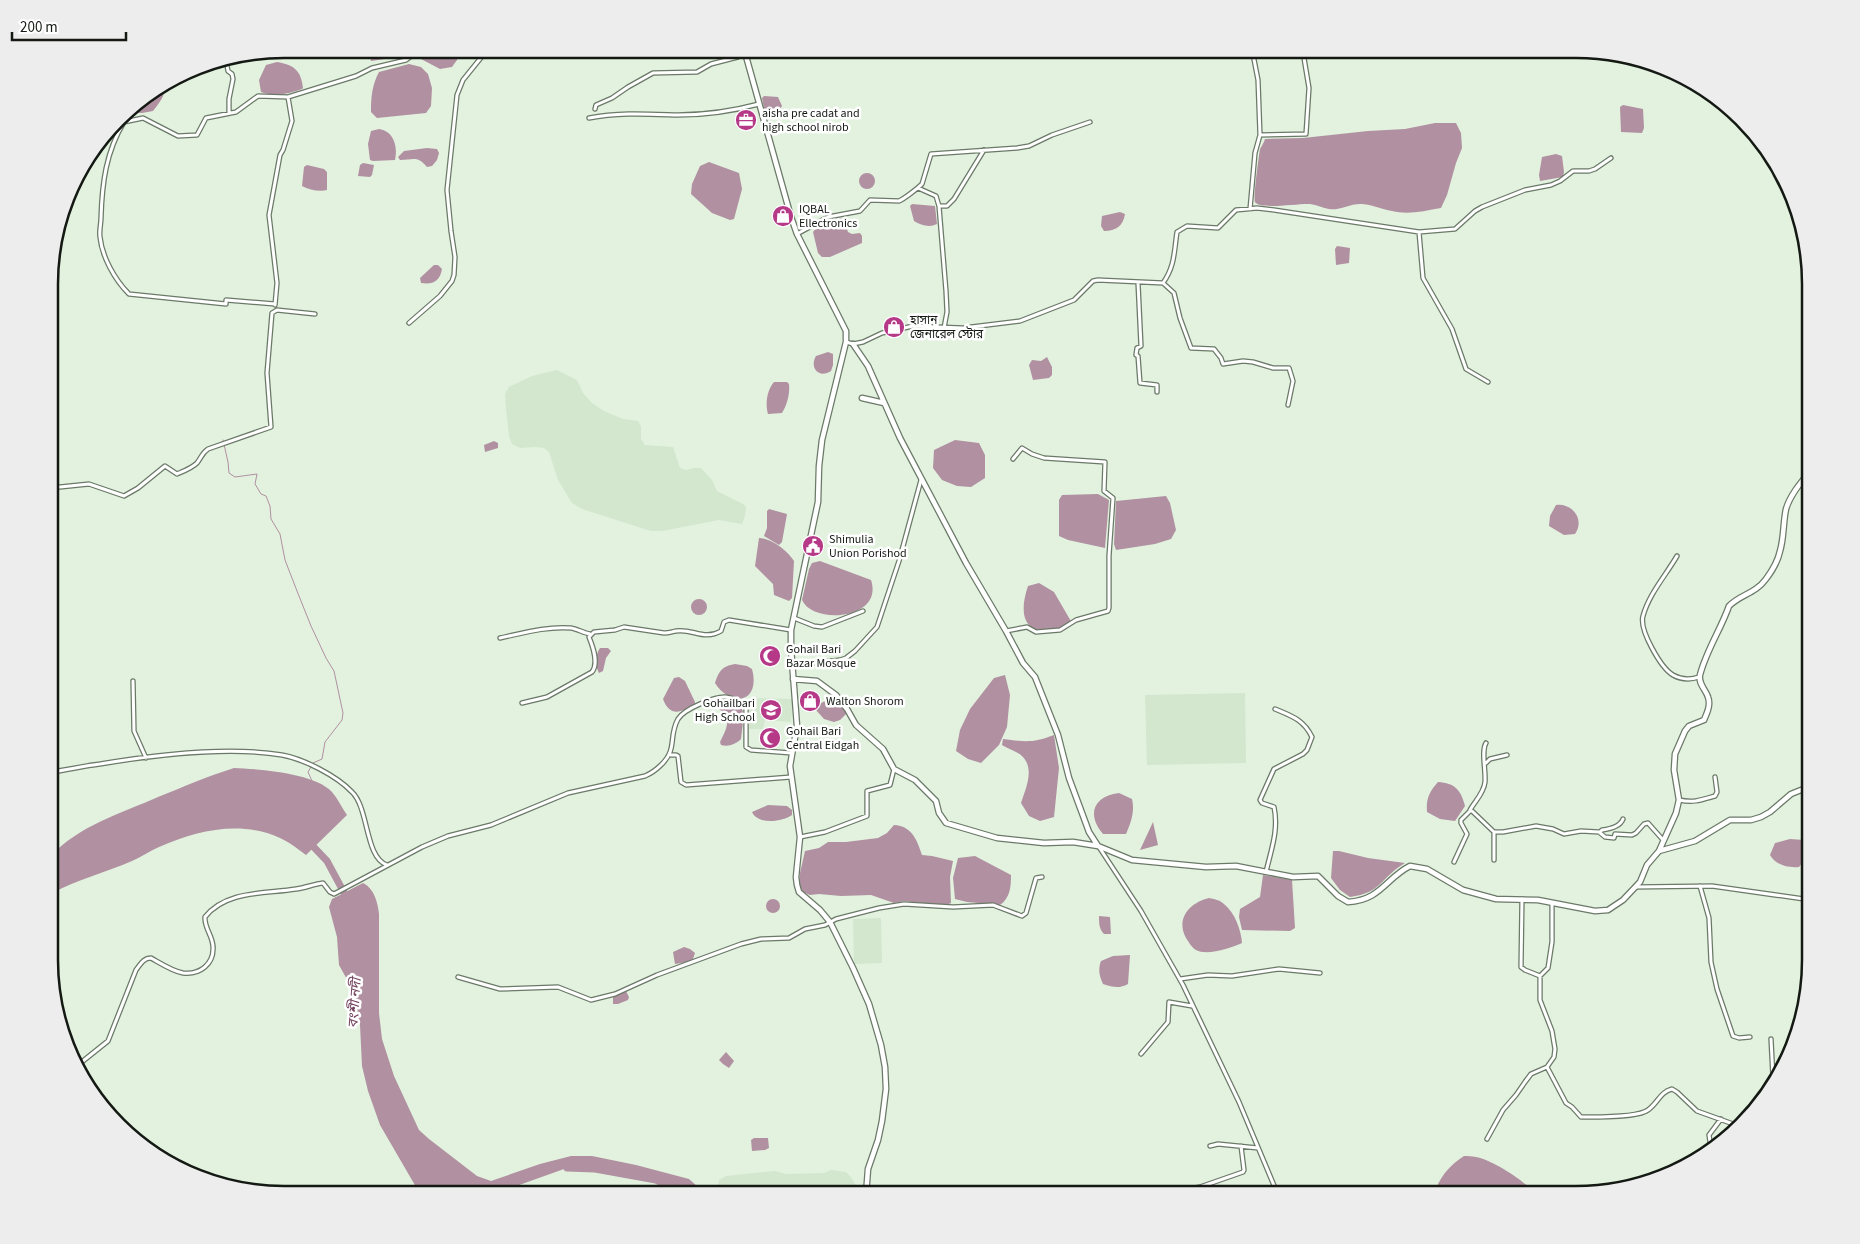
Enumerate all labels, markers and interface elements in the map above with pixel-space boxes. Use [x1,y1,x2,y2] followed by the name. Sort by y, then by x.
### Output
[12,10,126,42] scale bar
[20,17,58,38] text: 200 m
[762,105,860,136] place label: aisha pre cadat and high school nirob
[734,108,758,132] office icon: aisha pre cadat and high school nirob
[799,201,857,232] place label: IQBAL Ellectronics
[771,204,795,228] shop icon: IQBAL Ellectronics
[909,312,984,343] place label: হাসান জেনারেল স্টোর
[882,315,906,339] shop icon: হাসান জেনারেল স্টোর
[829,531,907,562] place label: Shimulia Union Porishod
[801,534,825,558] public building icon: Shimulia Union Porishod
[786,641,856,672] place label: Gohail Bari Bazar Mosque
[758,644,782,668] mosque icon: Gohail Bari Bazar Mosque
[798,689,822,713] shop icon: Walton Shorom
[826,693,904,710] place label: Walton Shorom
[695,695,755,726] place label: Gohailbari High School
[759,698,783,722] school or university icon: Gohailbari High School
[786,723,859,754] place label: Gohail Bari Central Eidgah
[758,726,782,750] mosque icon: Gohail Bari Central Eidgah
[343,974,367,1029] water label: বংশী নদী

